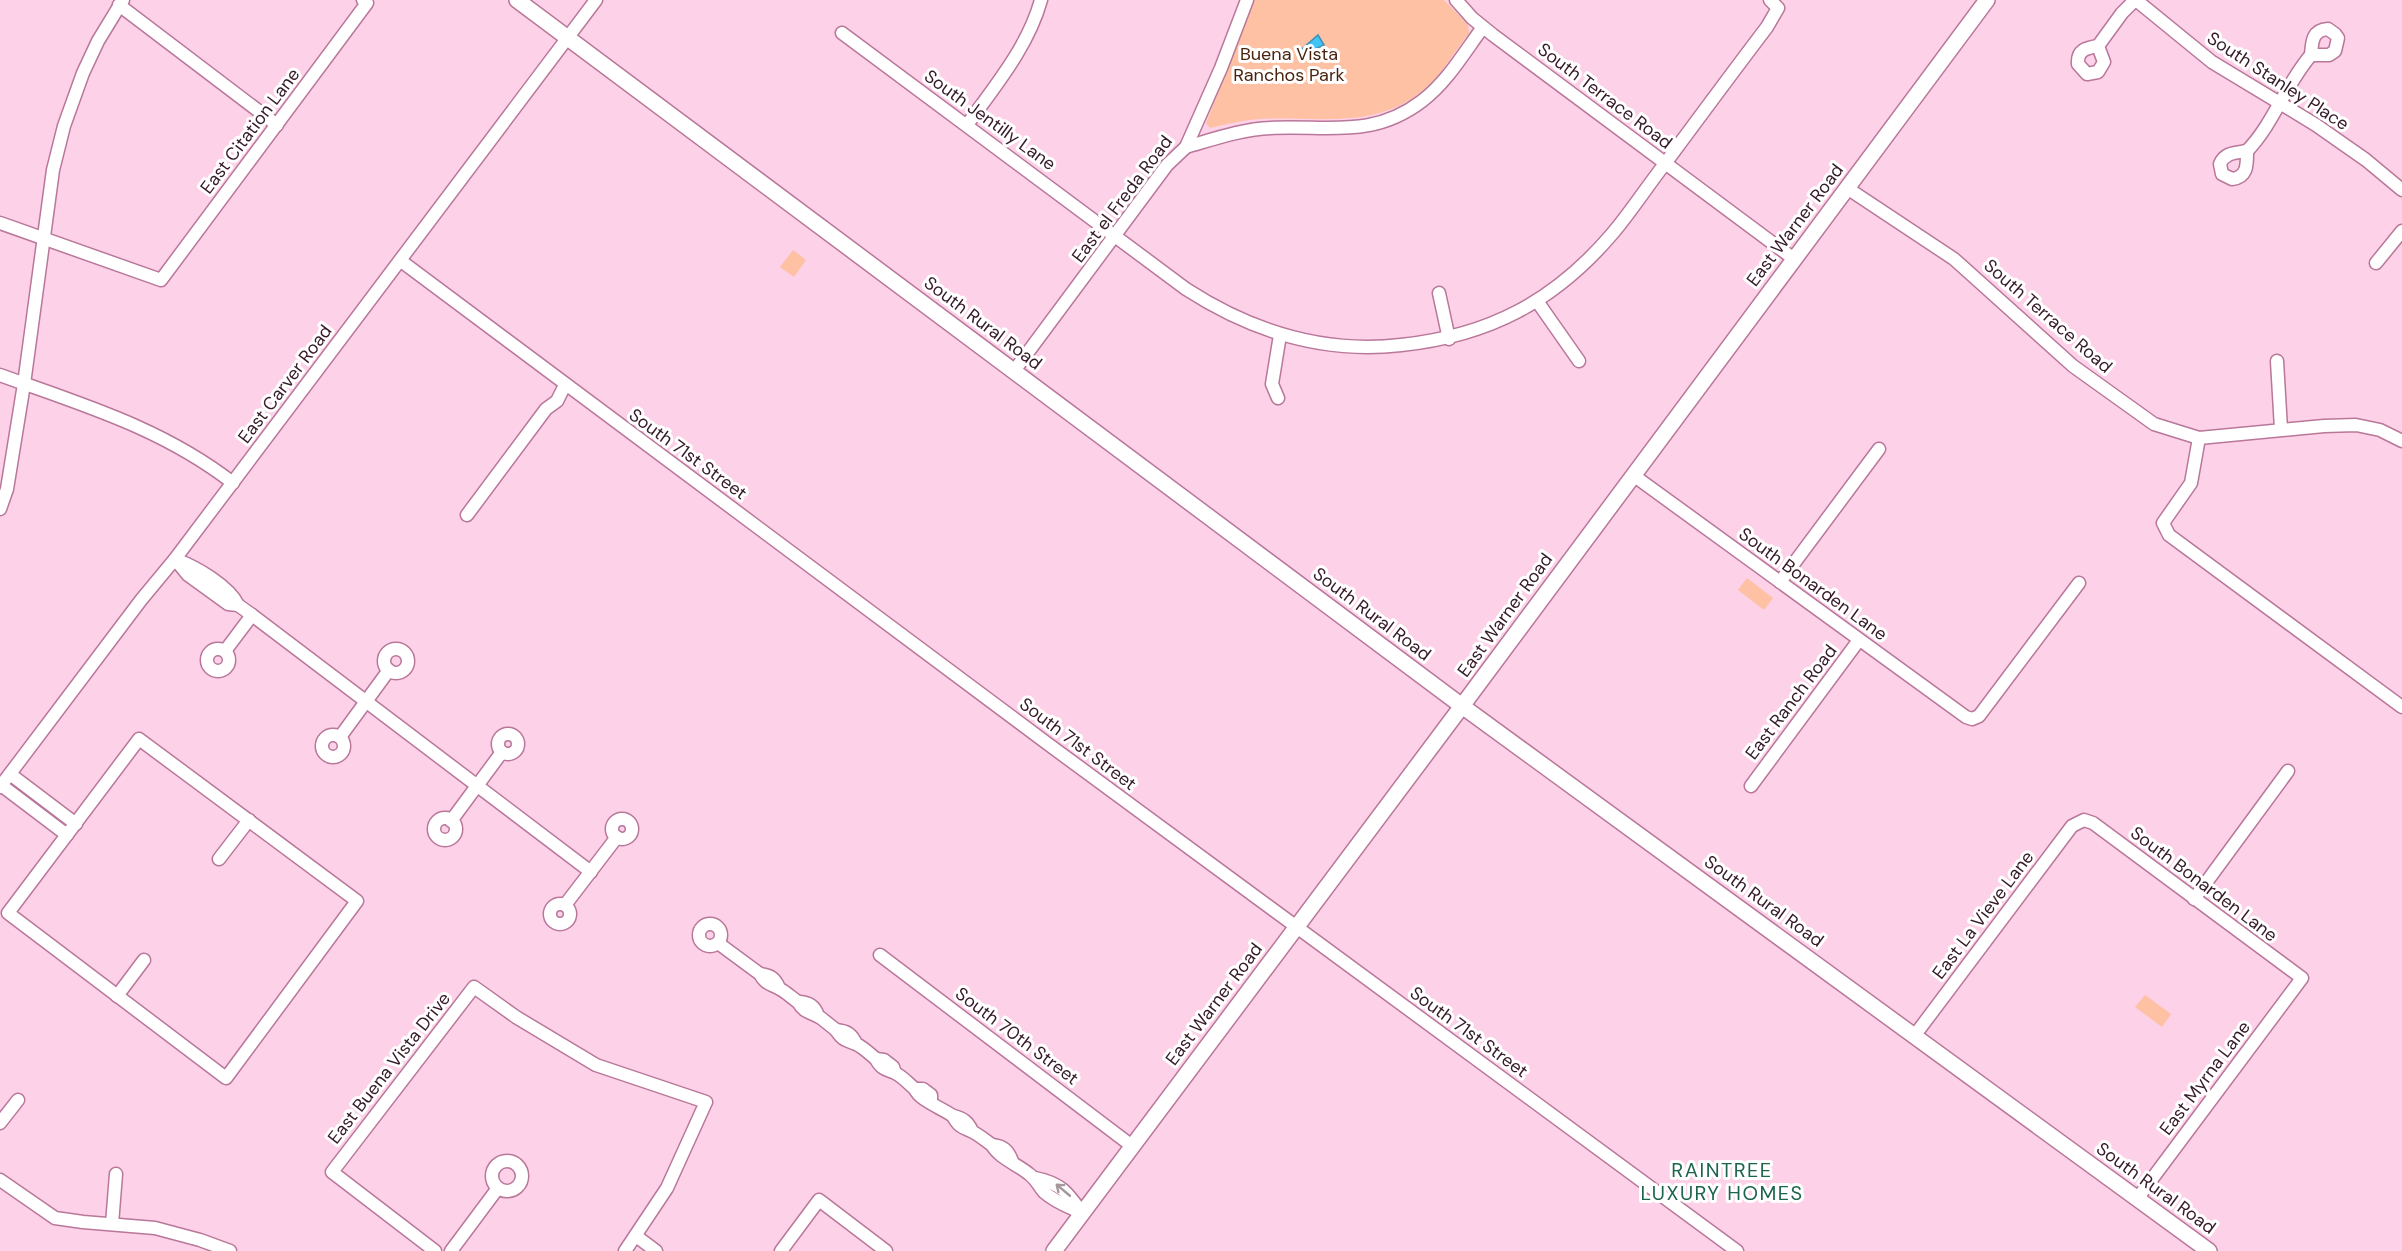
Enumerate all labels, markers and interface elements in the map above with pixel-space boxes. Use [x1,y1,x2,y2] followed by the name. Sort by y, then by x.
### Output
[2202,26,2354,136] street label: South Stanley Place
[1533,37,1677,155] street label: South Terrace Road
[1233,42,1345,87] park label: Buena Vista Ranchos Park
[195,63,305,199] street label: East Citation Lane
[919,64,1061,176] street label: South Jentilly Lane
[1066,131,1178,267] street label: East el Freda Road
[1741,159,1849,291] street label: East Warner Road
[1979,254,2117,378] street label: South Terrace Road
[919,271,1047,375] street label: South Rural Road
[233,320,337,448] street label: East Carver Road
[624,403,752,505] street label: South 71st Street
[1734,522,1892,646] street label: South Bonarden Lane
[1452,548,1558,682] street label: East Warner Road
[1308,562,1436,666] street label: South Rural Road
[1740,640,1842,764] street label: East Ranch Road
[1015,692,1141,796] street label: South 71st Street
[2126,821,2282,947] street label: South Bonarden Lane
[1927,846,2039,984] street label: East La Vieve Lane
[1700,850,1828,952] street label: South Rural Road
[1160,938,1268,1070] street label: East Warner Road
[1405,981,1533,1083] street label: South 71st Street
[950,982,1084,1090] street label: South 70th Street
[322,987,456,1149] street label: East Buena Vista Drive
[2154,1016,2256,1140] street label: East Myrna Lane
[2092,1137,2220,1239] street label: South Rural Road
[1640,1157,1804,1206] district label: RAINTREE LUXURY HOMES
[1055,1183,1071,1196] one-way arrow

